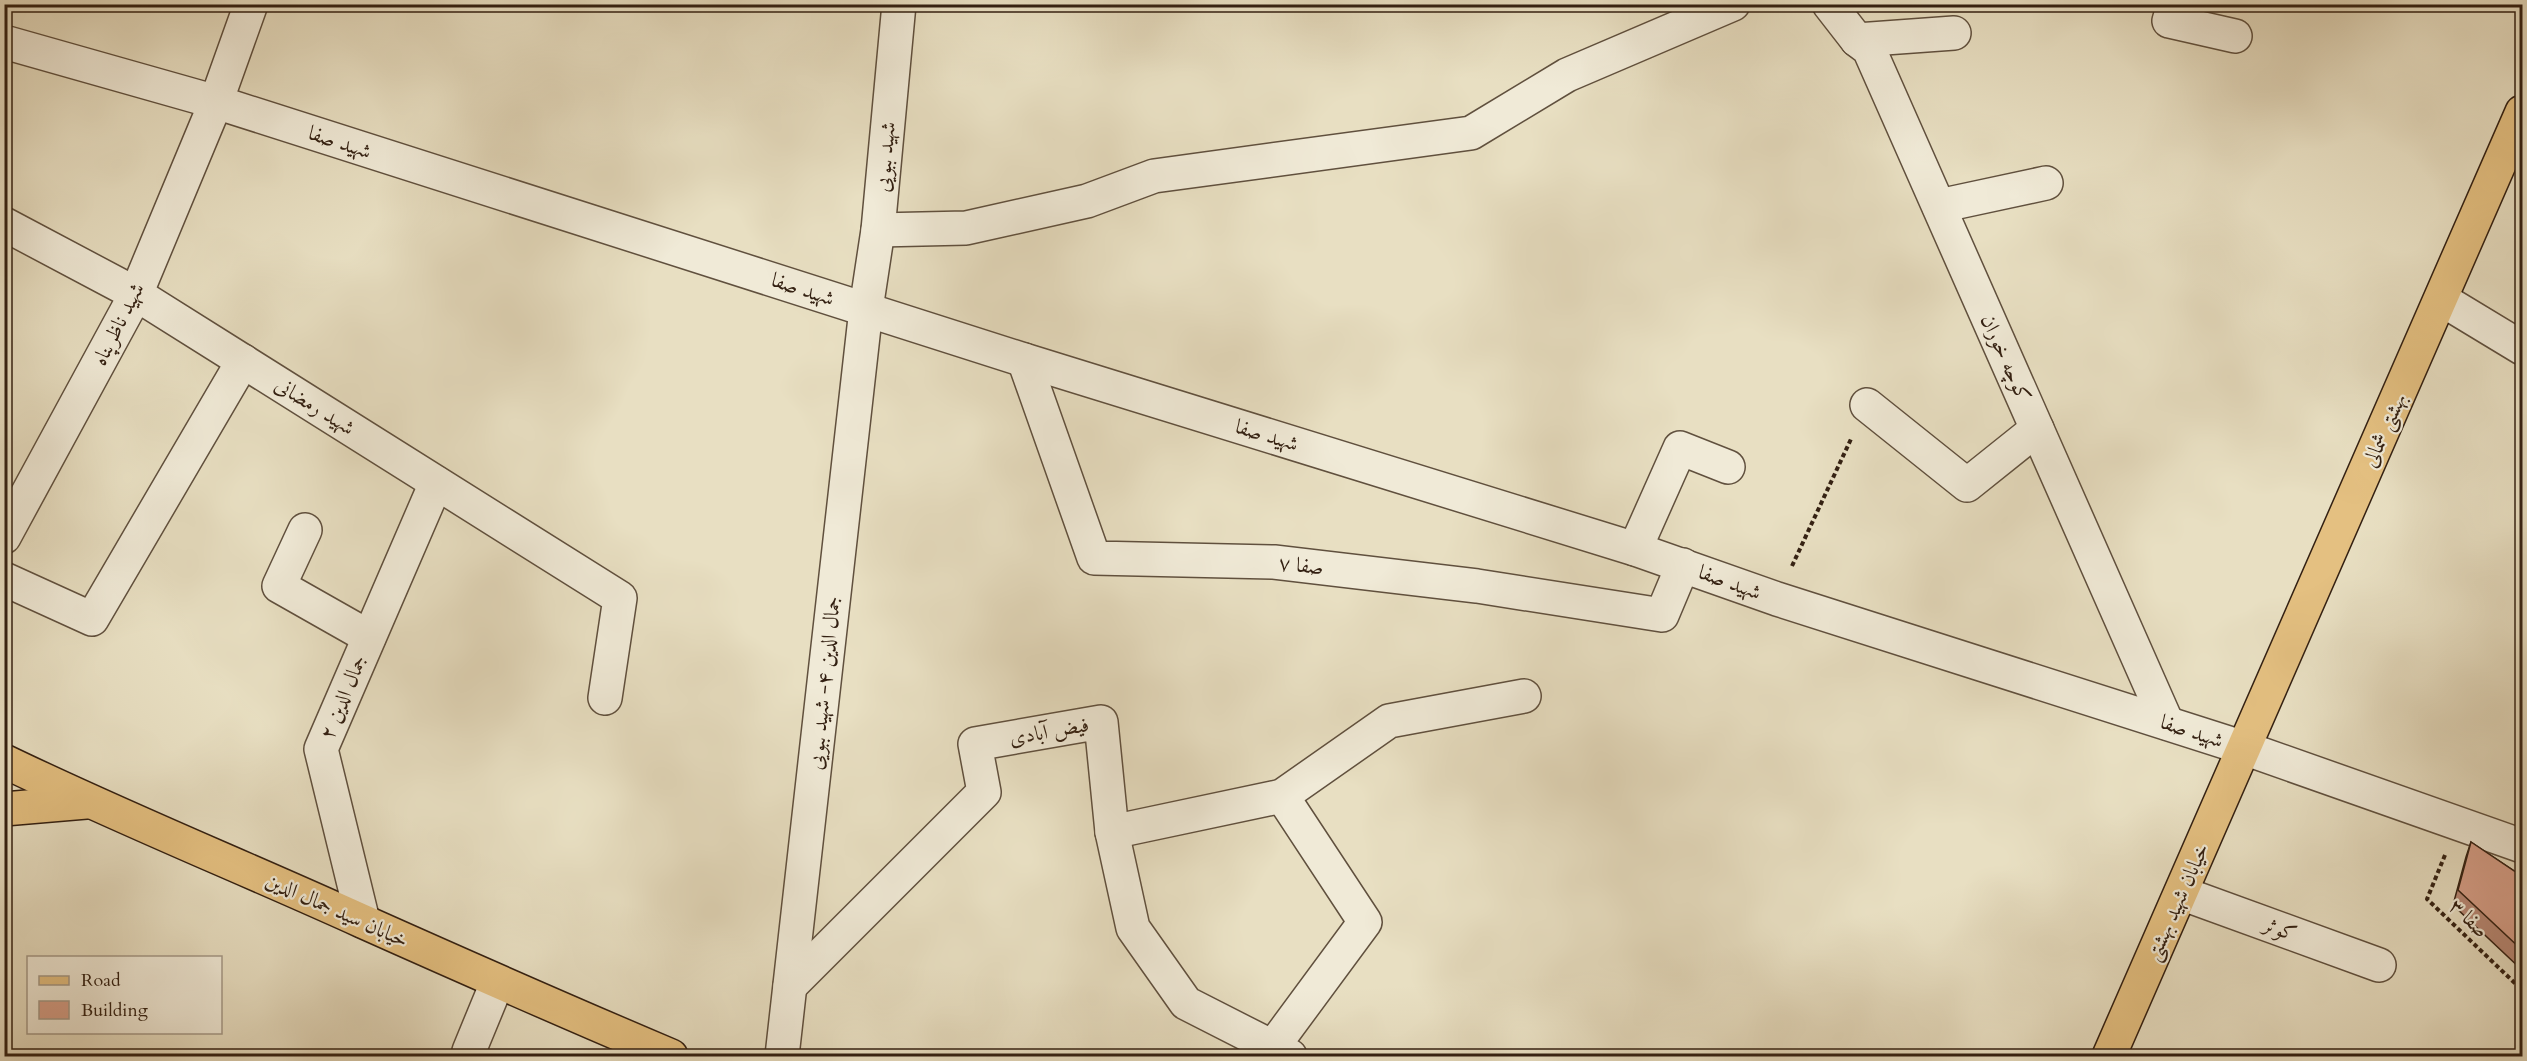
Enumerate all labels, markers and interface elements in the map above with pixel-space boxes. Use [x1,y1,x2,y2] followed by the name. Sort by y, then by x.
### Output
[304,119,375,166] street label: شهید صفا
[868,121,903,194] street label: شهید ببویی
[767,266,838,313] street label: شهید صفا
[85,278,152,371] street label: شهید ناظرپناه
[1973,310,2038,407] street label: کوچه خوران
[269,370,360,442] street label: شهید رمضانی
[2355,388,2414,472] street label: بهشتی شمالی
[1232,412,1302,459] street label: شهید صفا
[1277,549,1325,582] street label: صفا ۷
[1694,558,1765,607] street label: شهید صفا
[801,595,848,771] street label: جمال الدین ۴- شهید ببویی
[313,651,374,744] street label: جمال الدین ۲
[2156,708,2227,755] street label: شهید صفا
[1007,710,1091,753] street label: فیض آبادی
[2139,839,2216,966] street label: خیابان شهید بهشتی
[261,866,413,955] street label: خیابان سید جمال الدین
[2442,892,2495,945] street label: صفا ۳
[2257,909,2301,949] street label: کوثر
[27,956,222,1034] legend
[81,968,121,993] text: Road
[81,998,149,1023] text: Building

